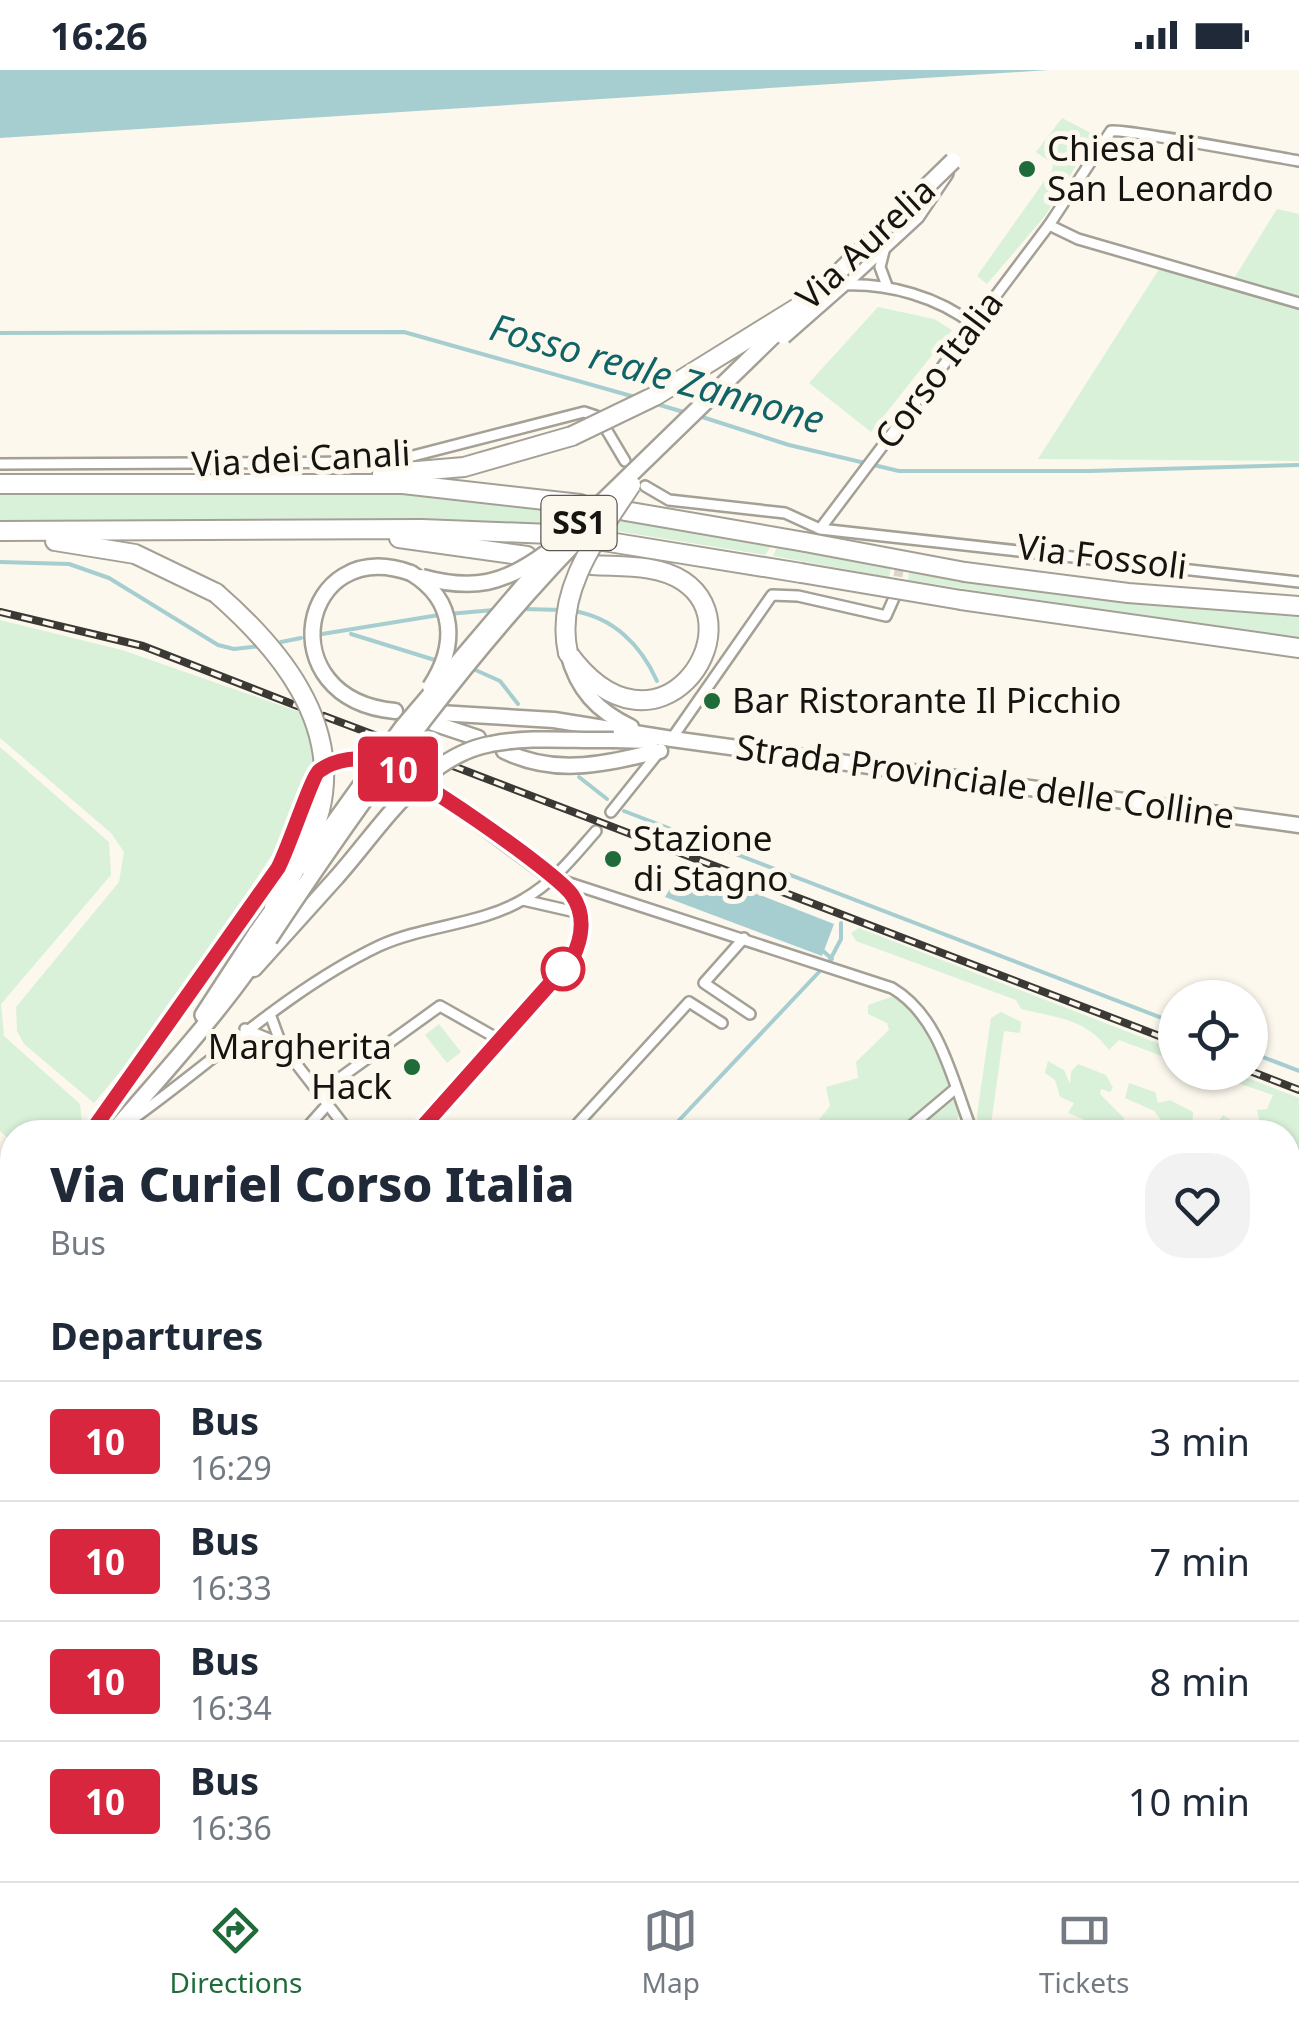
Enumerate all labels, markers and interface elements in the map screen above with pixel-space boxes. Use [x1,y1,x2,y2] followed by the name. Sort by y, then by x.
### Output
[50,9,148,61] text: 16:26
[1047,124,1274,211] place label: Chiesa di San Leonardo
[1016,158,1038,180] marker: Chiesa di San Leonardo
[785,166,945,319] street label: Via Aurelia
[863,280,1013,458] street label: Corso Italia
[484,299,831,445] water label: Fosso reale Zannone
[190,428,412,487] street label: Via dei Canali
[542,496,616,550] road number: SS1
[1015,522,1190,589] street label: Via Fossoli
[732,676,1121,723] place label: Bar Ristorante Il Picchio
[701,690,723,712] marker: Bar Ristorante Il Picchio
[733,722,1237,839] street label: Strada Provinciale delle Colline
[353,736,443,802] line badge: 10
[378,746,418,793] text: 10
[633,814,788,901] place label: Stazione di Stagno
[602,848,624,870] marker: Stazione di Stagno
[542,948,584,990] unlabelled marker
[1158,980,1268,1090] map controls
[1158,980,1268,1090] button: locate
[208,1022,392,1109] place label: Margherita Hack
[401,1056,423,1078] marker: Margherita Hack
[50,1151,575,1216] text: Via Curiel Corso Italia
[1145,1153,1250,1258] button: heart
[50,1221,106,1264] text: Bus
[50,1309,263,1361] text: Departures
[190,1394,259,1446] text: Bus
[1150,1415,1250,1467] text: 3 min
[85,1418,125,1465] text: 10
[190,1446,272,1489] text: 16:29
[190,1514,259,1566] text: Bus
[1150,1535,1250,1587] text: 7 min
[85,1538,125,1585] text: 10
[190,1566,272,1609] text: 16:33
[190,1634,259,1686] text: Bus
[1150,1655,1250,1707] text: 8 min
[85,1658,125,1705] text: 10
[190,1686,272,1729] text: 16:34
[190,1754,259,1806] text: Bus
[1128,1775,1250,1827] text: 10 min
[85,1778,125,1825] text: 10
[190,1806,272,1849] text: 16:36
[170,1903,302,2001] tab: Directions
[642,1903,700,2001] tab: Map
[1039,1903,1129,2001] tab: Tickets

